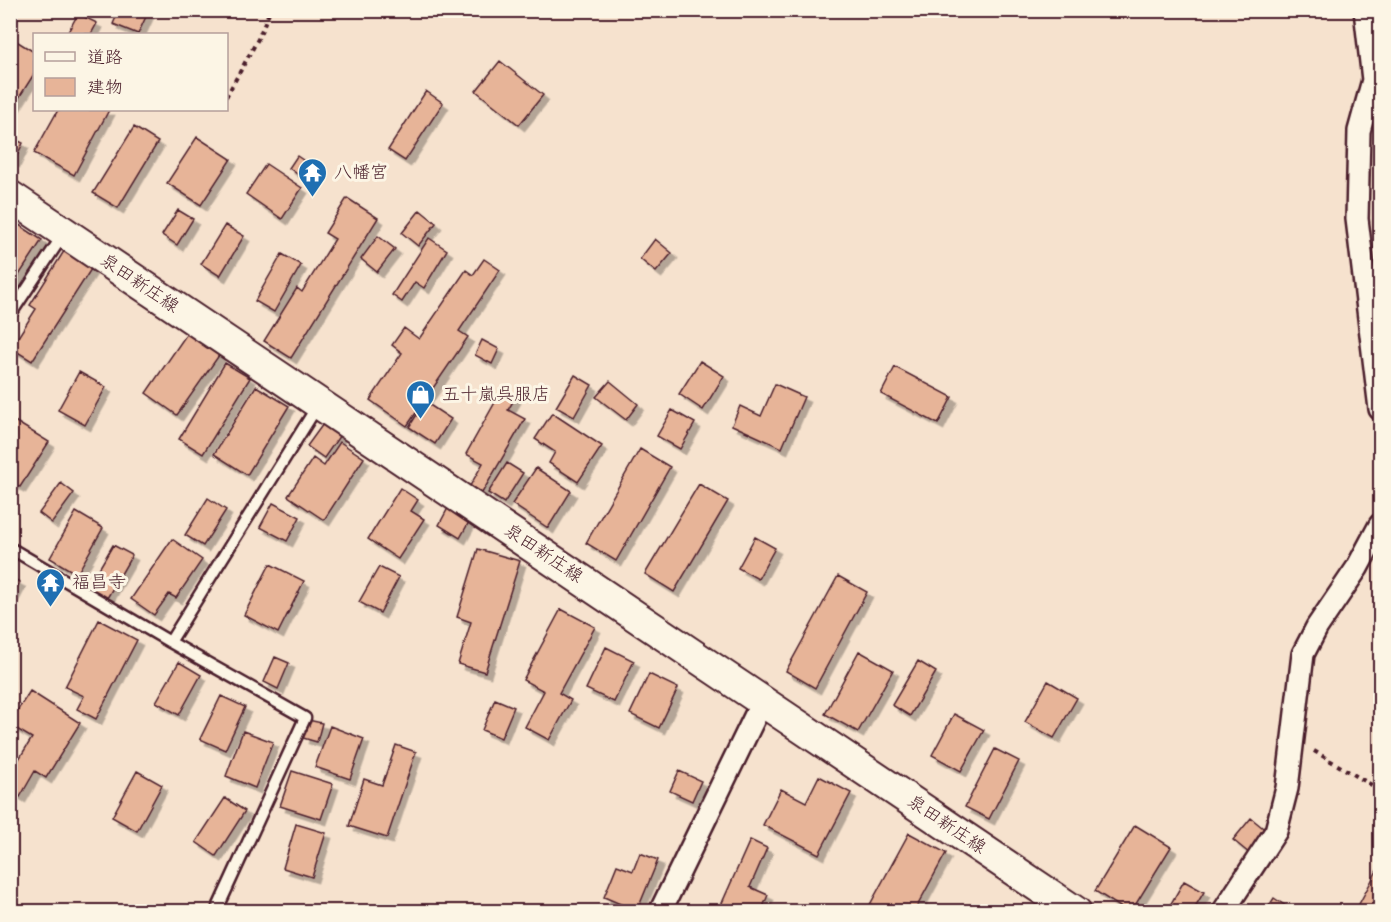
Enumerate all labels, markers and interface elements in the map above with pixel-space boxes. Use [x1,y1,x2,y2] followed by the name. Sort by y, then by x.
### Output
[33,33,228,111] legend
[87,45,123,70] text: 道路
[87,75,123,100] text: 建物
[297,156,329,198] temple icon: 八幡宮
[334,160,388,185] place label: 八幡宮
[95,248,184,319] street label: 泉田新庄線
[405,378,437,420] shop icon: 五十嵐呉服店
[442,382,550,407] place label: 五十嵐呉服店
[499,518,588,589] street label: 泉田新庄線
[35,566,67,608] temple icon: 福昌寺
[72,570,126,595] place label: 福昌寺
[902,789,991,860] street label: 泉田新庄線

